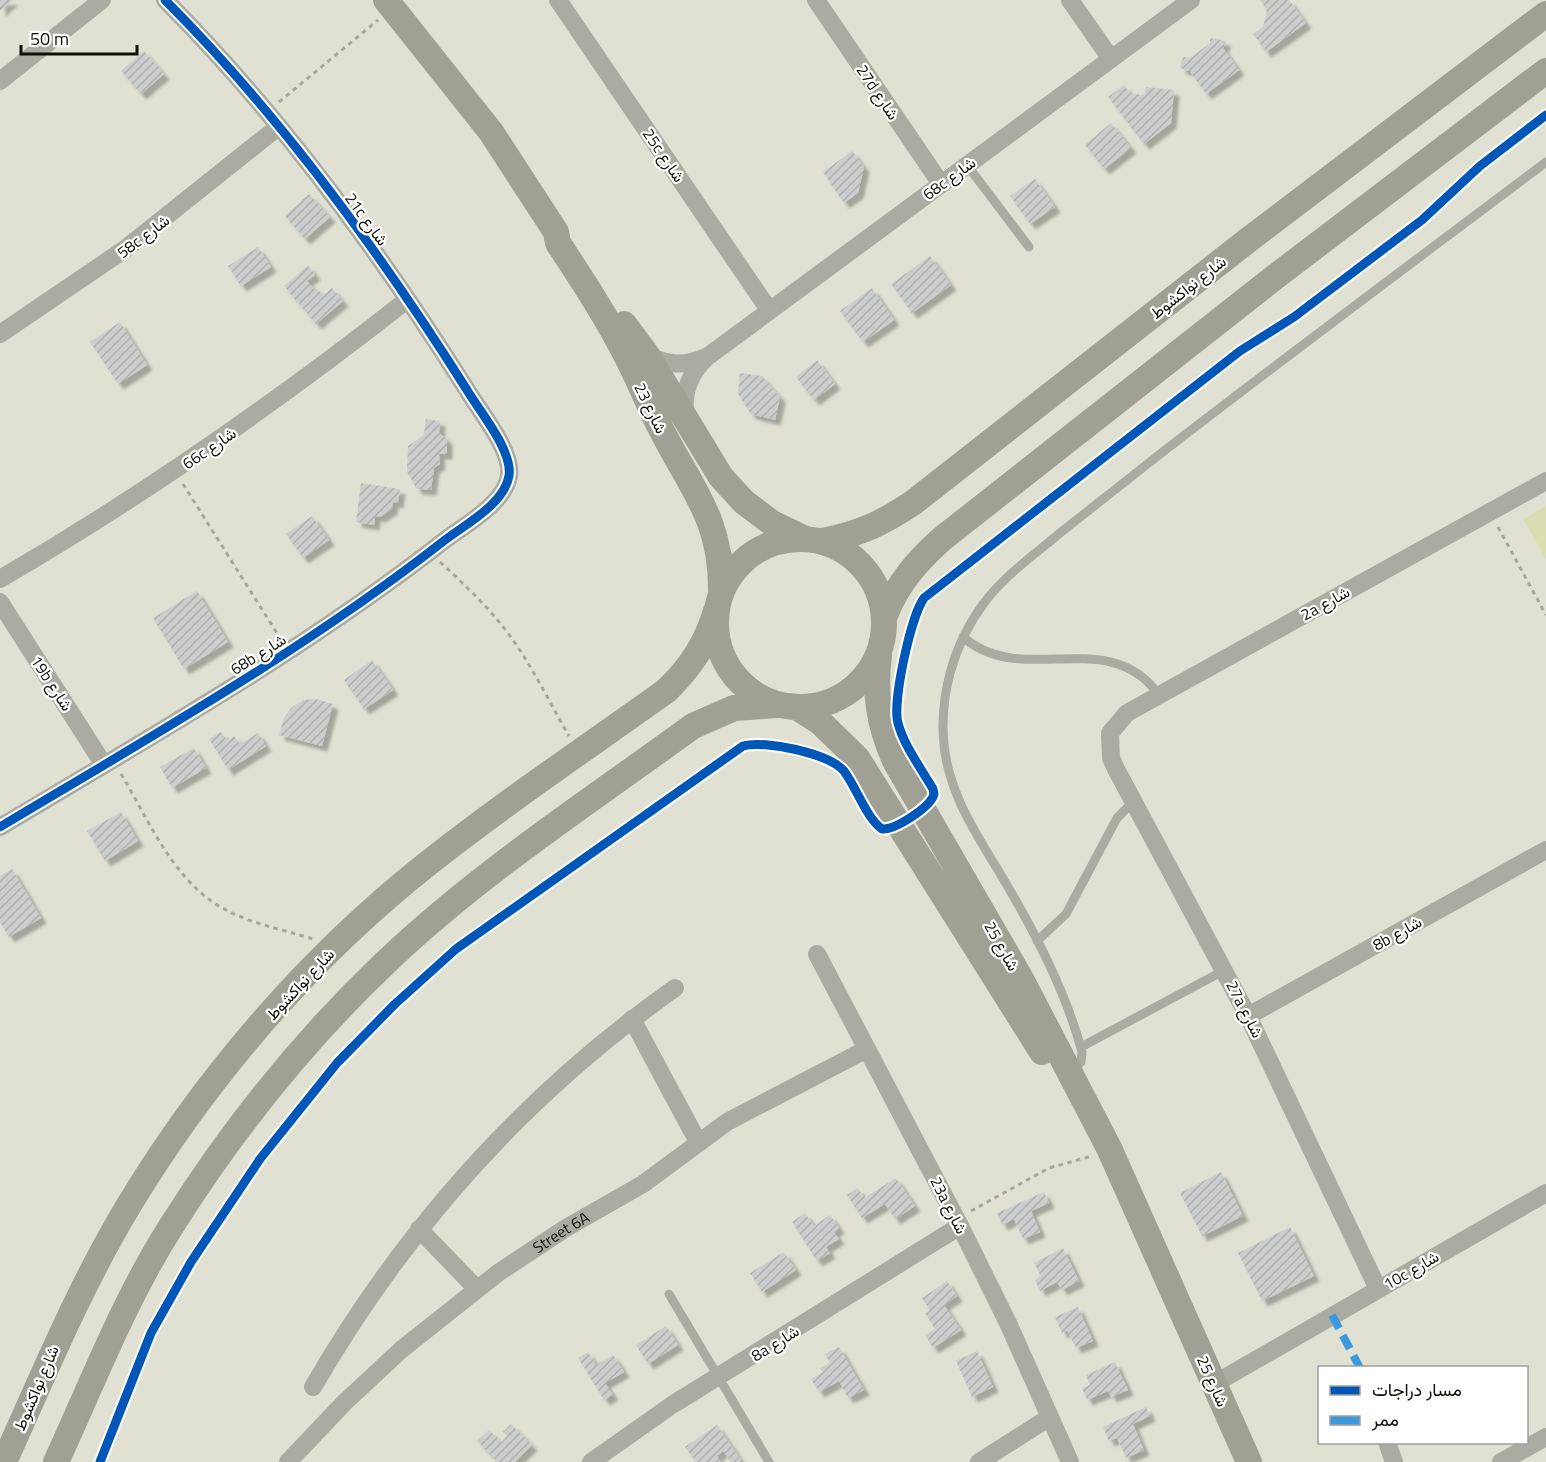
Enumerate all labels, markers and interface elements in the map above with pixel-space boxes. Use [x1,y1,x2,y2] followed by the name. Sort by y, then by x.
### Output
[21,18,136,56] scale bar
[30,25,69,52] text: 50 m
[851,60,905,124] street label: 27d شارع
[637,123,691,187] street label: 25c شارع
[917,150,981,206] street label: 68c شارع
[339,187,395,251] street label: 21c شارع
[112,208,174,264] street label: 58c شارع
[1145,250,1231,324] street label: شارع نواكشوط
[628,379,674,437] street label: شارع 23
[177,421,241,475] street label: 66c شارع
[1296,580,1354,626] street label: 2a شارع
[225,627,291,681] street label: 68b شارع
[25,650,79,716] street label: 19b شارع
[1368,910,1426,956] street label: 8b شارع
[979,917,1025,975] street label: شارع 25
[260,943,340,1025] street label: شارع نواكشوط
[1220,976,1270,1042] street label: 27a شارع
[924,1172,974,1238] street label: 23a شارع
[527,1205,594,1259] street label: Street 6A
[1379,1244,1443,1296] street label: 10c شارع
[746,1319,804,1367] street label: 8a شارع
[7,1342,65,1434] street label: شارع نواكشوط
[1191,1352,1235,1410] street label: شارع 25
[1318,1366,1528,1444] legend
[1372,1376,1462,1403] text: مسار دراجات
[1371,1406,1399,1433] text: ممر

